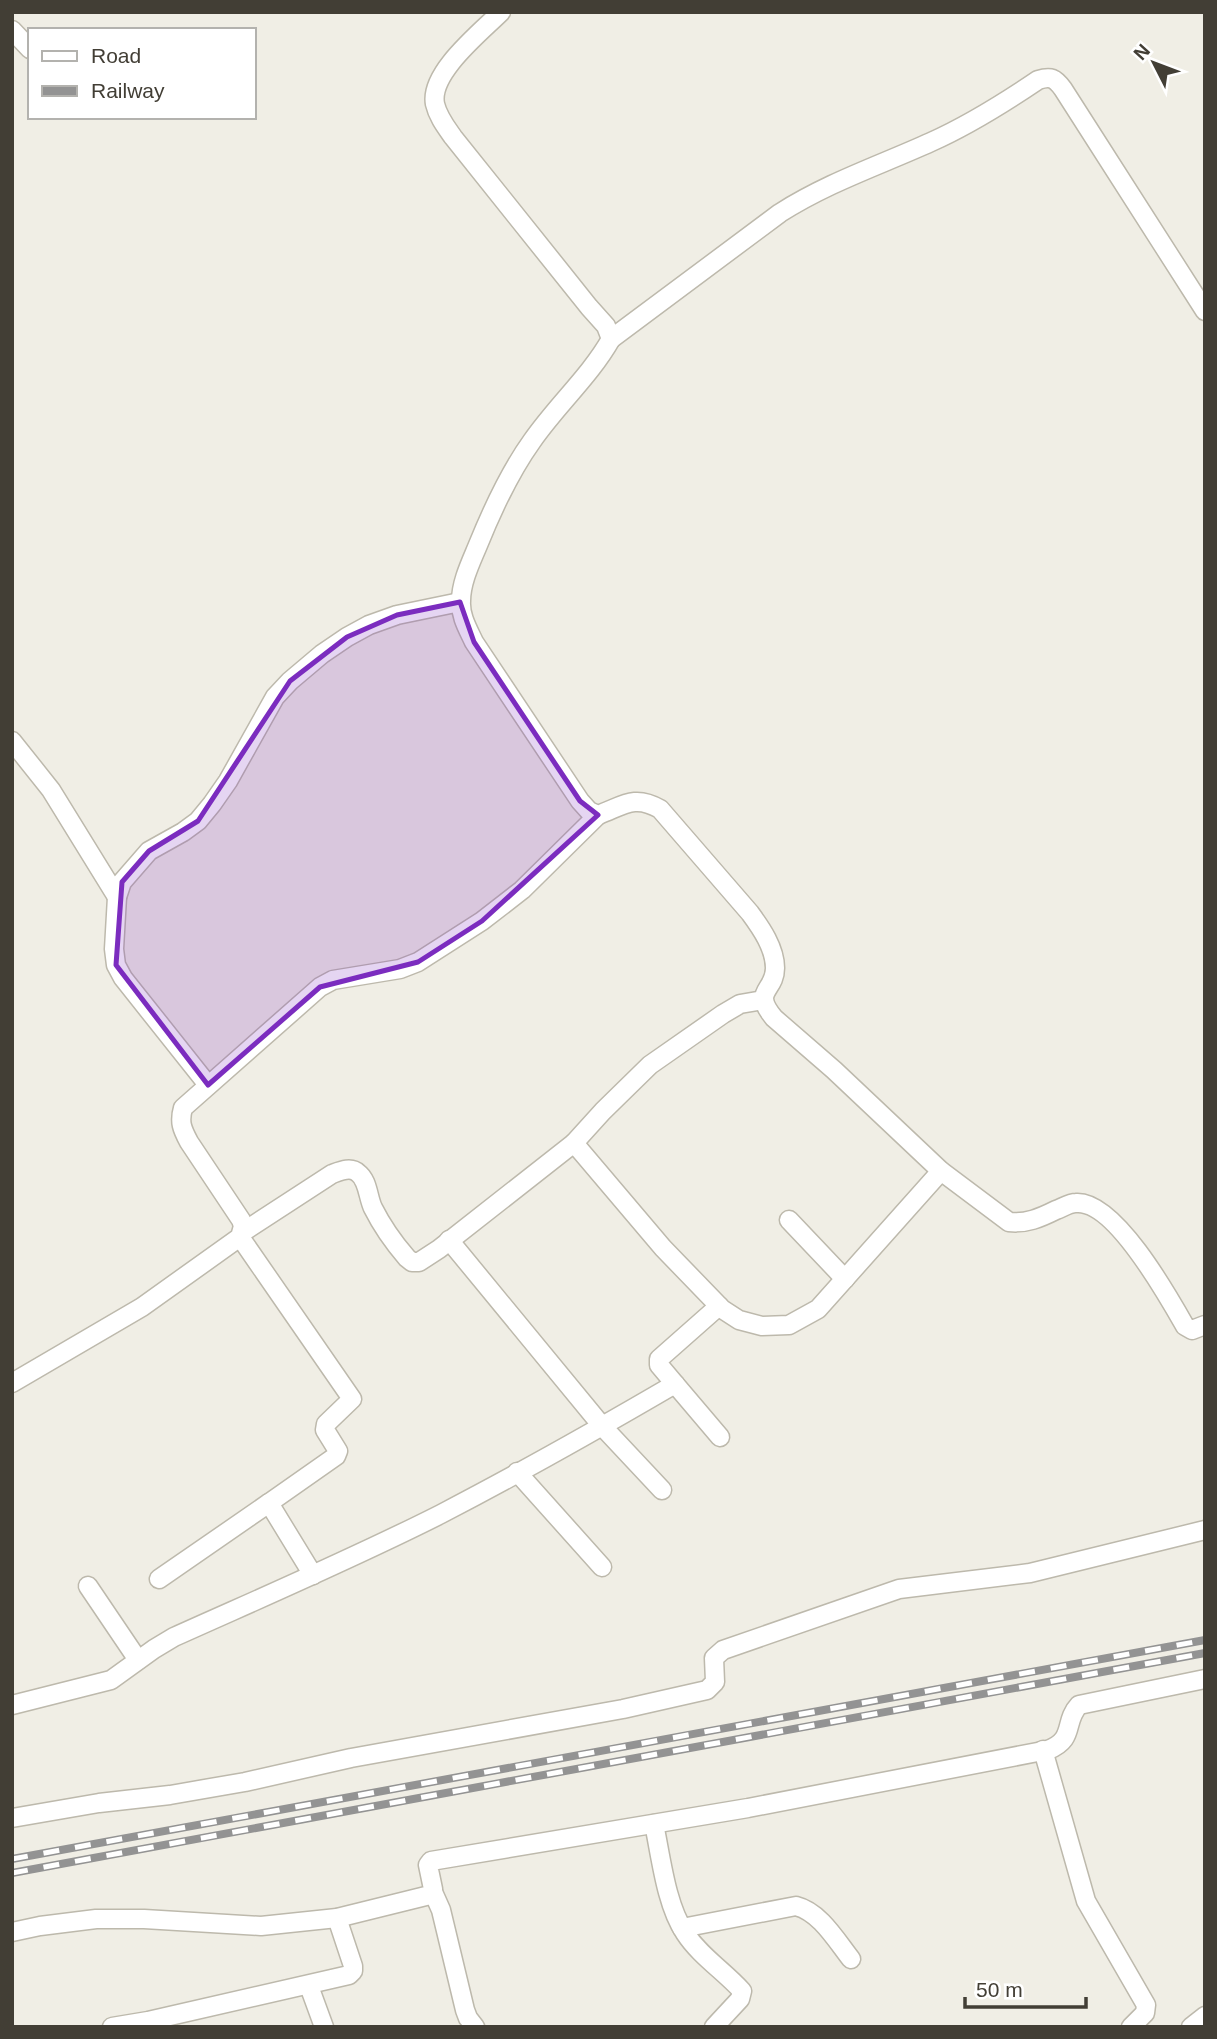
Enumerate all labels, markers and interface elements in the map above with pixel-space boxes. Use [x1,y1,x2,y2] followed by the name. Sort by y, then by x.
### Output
[28,28,256,119] legend
[1119,28,1189,98] north arrow
[1129,40,1154,64] text: N
[91,44,141,67] text: Road
[91,79,165,102] text: Railway
[965,1966,1086,2010] scale bar
[976,1978,1023,2001] text: 50 m

